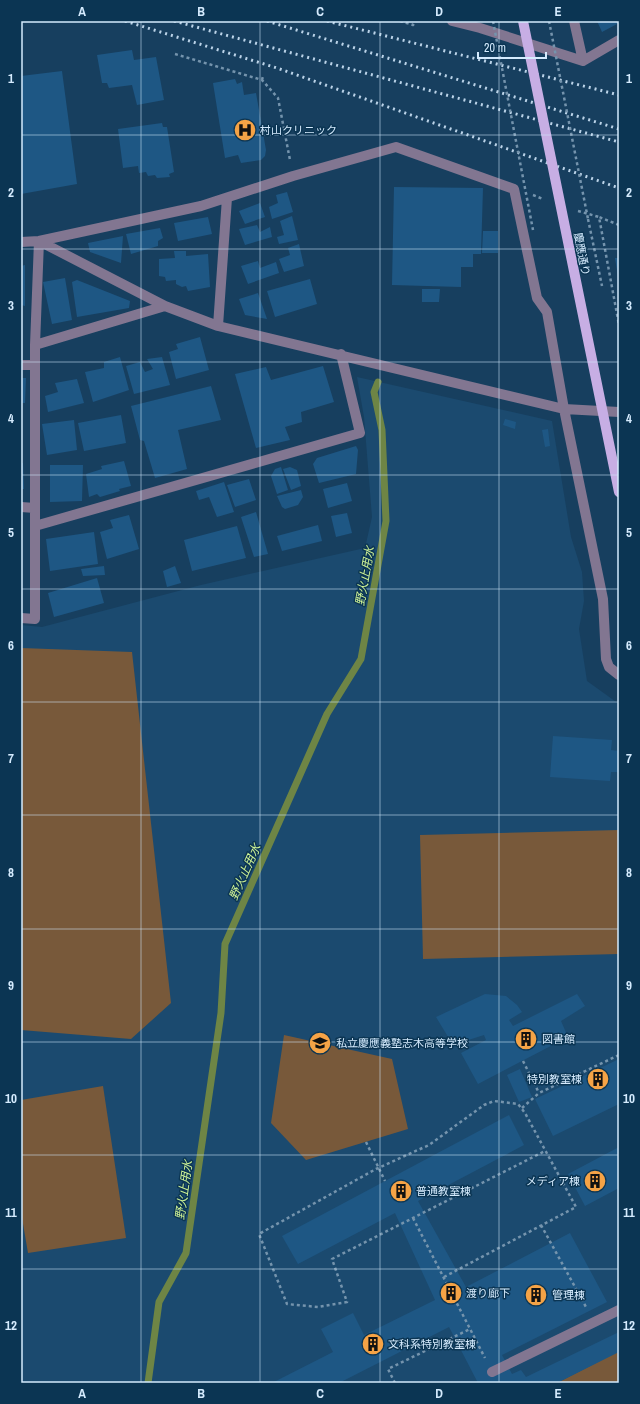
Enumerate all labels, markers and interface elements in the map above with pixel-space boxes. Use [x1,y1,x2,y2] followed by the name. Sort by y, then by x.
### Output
[78,3,86,20] text: A
[197,3,205,20] text: B
[316,3,324,20] text: C
[435,3,443,20] text: D
[554,3,562,20] text: E
[478,34,546,60] scale bar
[484,40,506,56] text: 20 m
[8,70,14,87] text: 1
[626,70,632,87] text: 1
[232,117,258,143] hospital icon: 村山クリニック
[260,123,337,137] place label: 村山クリニック
[8,184,14,201] text: 2
[626,184,632,201] text: 2
[571,231,593,277] street label: 慶應通り
[8,297,14,314] text: 3
[626,297,632,314] text: 3
[8,410,14,427] text: 4
[626,410,632,427] text: 4
[8,524,14,541] text: 5
[626,524,632,541] text: 5
[352,543,378,607] water label: 野火止用水
[8,637,14,654] text: 6
[626,637,632,654] text: 6
[8,750,14,767] text: 7
[626,750,632,767] text: 7
[225,840,265,903] water label: 野火止用水
[8,864,14,881] text: 8
[626,864,632,881] text: 8
[8,977,14,994] text: 9
[626,977,632,994] text: 9
[513,1026,539,1052] building icon: 図書館
[307,1030,333,1056] school or university icon: 私立慶應義塾志木高等学校
[542,1032,575,1046] place label: 図書館
[336,1036,468,1050] place label: 私立慶應義塾志木高等学校
[585,1066,611,1092] building icon: 特別教室棟
[527,1072,582,1086] place label: 特別教室棟
[5,1090,17,1107] text: 10
[623,1090,635,1107] text: 10
[172,1157,196,1221] water label: 野火止用水
[582,1168,608,1194] building icon: メディア棟
[526,1174,580,1188] place label: メディア棟
[388,1178,414,1204] building icon: 普通教室棟
[416,1184,471,1198] place label: 普通教室棟
[5,1204,17,1221] text: 11
[623,1204,635,1221] text: 11
[438,1280,464,1306] building icon: 渡り廊下
[523,1282,549,1308] building icon: 管理棟
[466,1286,510,1300] place label: 渡り廊下
[552,1288,585,1302] place label: 管理棟
[5,1317,17,1334] text: 12
[623,1317,635,1334] text: 12
[360,1331,386,1357] building icon: 文科系特別教室棟
[388,1337,476,1351] place label: 文科系特別教室棟
[78,1385,86,1402] text: A
[197,1385,205,1402] text: B
[316,1385,324,1402] text: C
[435,1385,443,1402] text: D
[554,1385,562,1402] text: E

